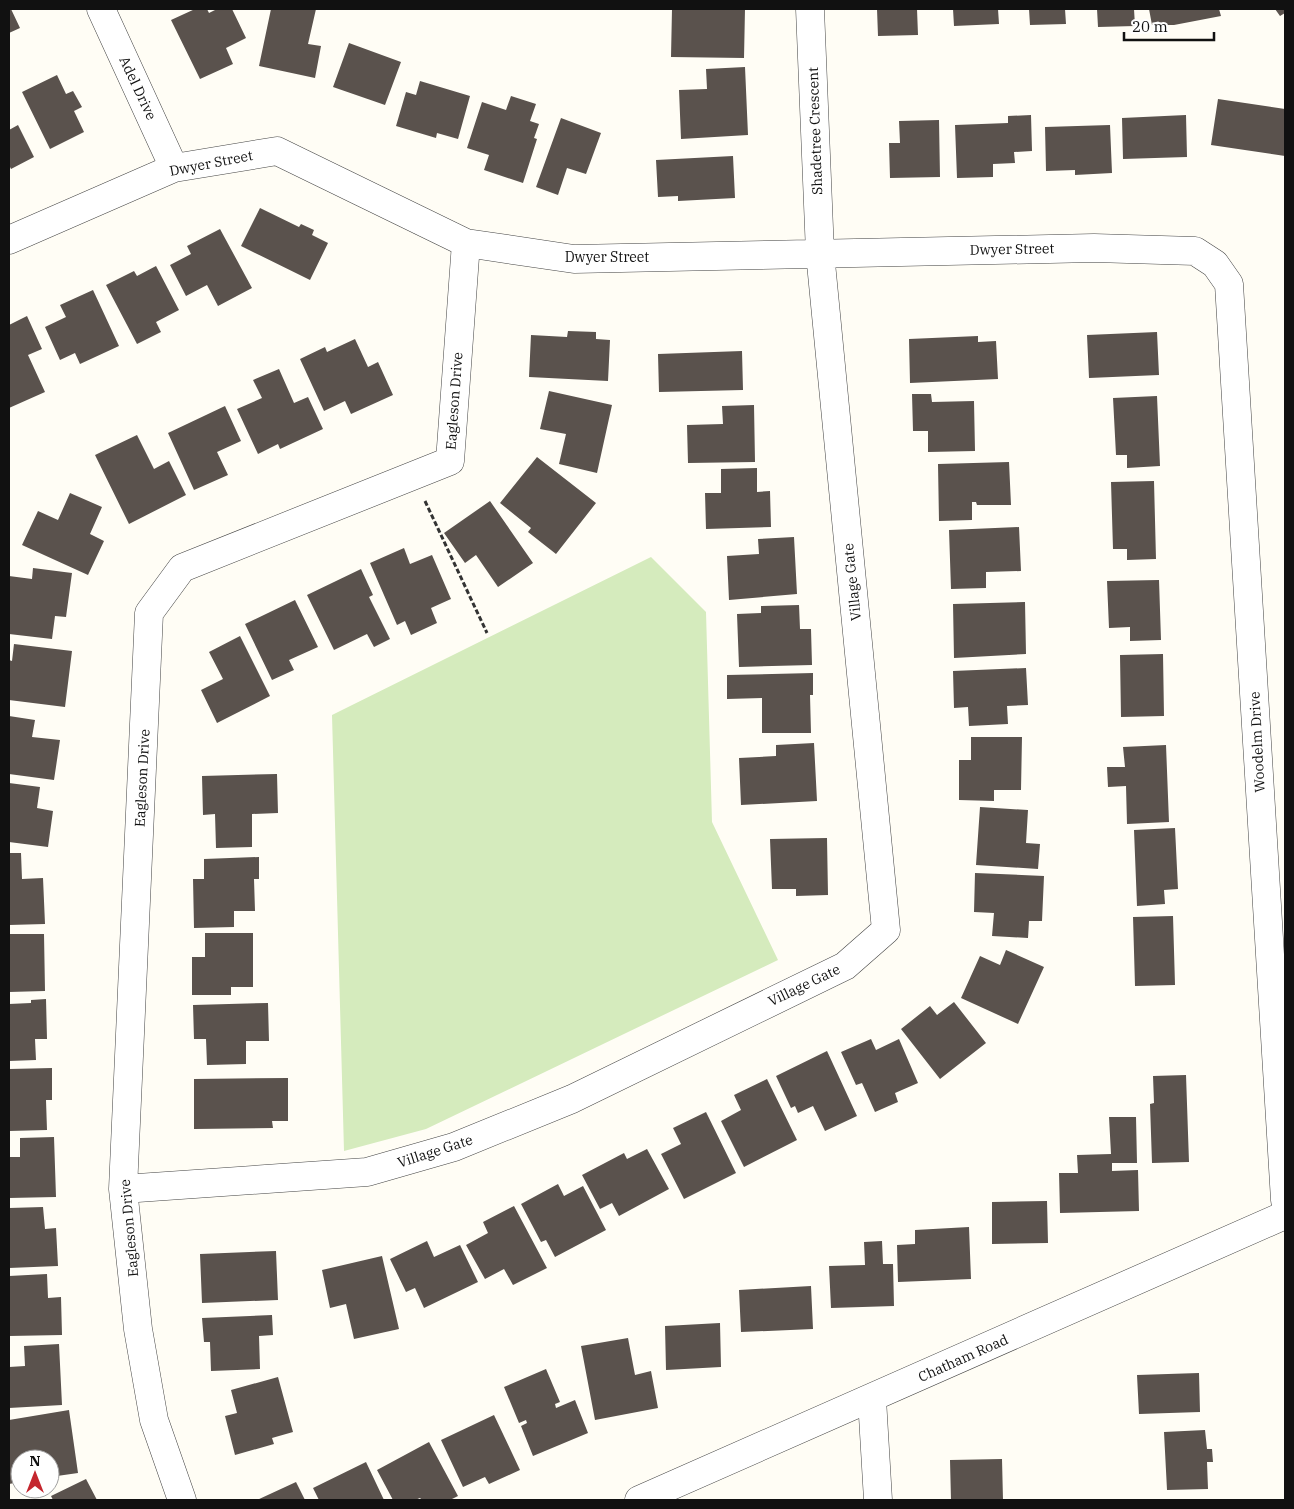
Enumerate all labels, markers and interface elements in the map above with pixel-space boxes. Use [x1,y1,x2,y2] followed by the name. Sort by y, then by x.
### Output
[1124,10,1214,42] scale bar
[1132,17,1168,36] text: 20 m
[115,53,161,123] street label: Adel Drive
[804,67,826,195] street label: Shadetree Crescent
[168,146,254,180] street label: Dwyer Street
[970,239,1055,259] street label: Dwyer Street
[565,248,649,266] street label: Dwyer Street
[442,351,466,451] street label: Eagleson Drive
[839,542,865,622] street label: Village Gate
[1245,691,1269,793] street label: Woodelm Drive
[130,729,154,827] street label: Eagleson Drive
[765,960,843,1010] street label: Village Gate
[395,1130,475,1172] street label: Village Gate
[116,1178,142,1278] street label: Eagleson Drive
[915,1330,1011,1386] street label: Chatham Road
[10,1449,60,1499] north arrow
[29,1452,41,1470] text: N

